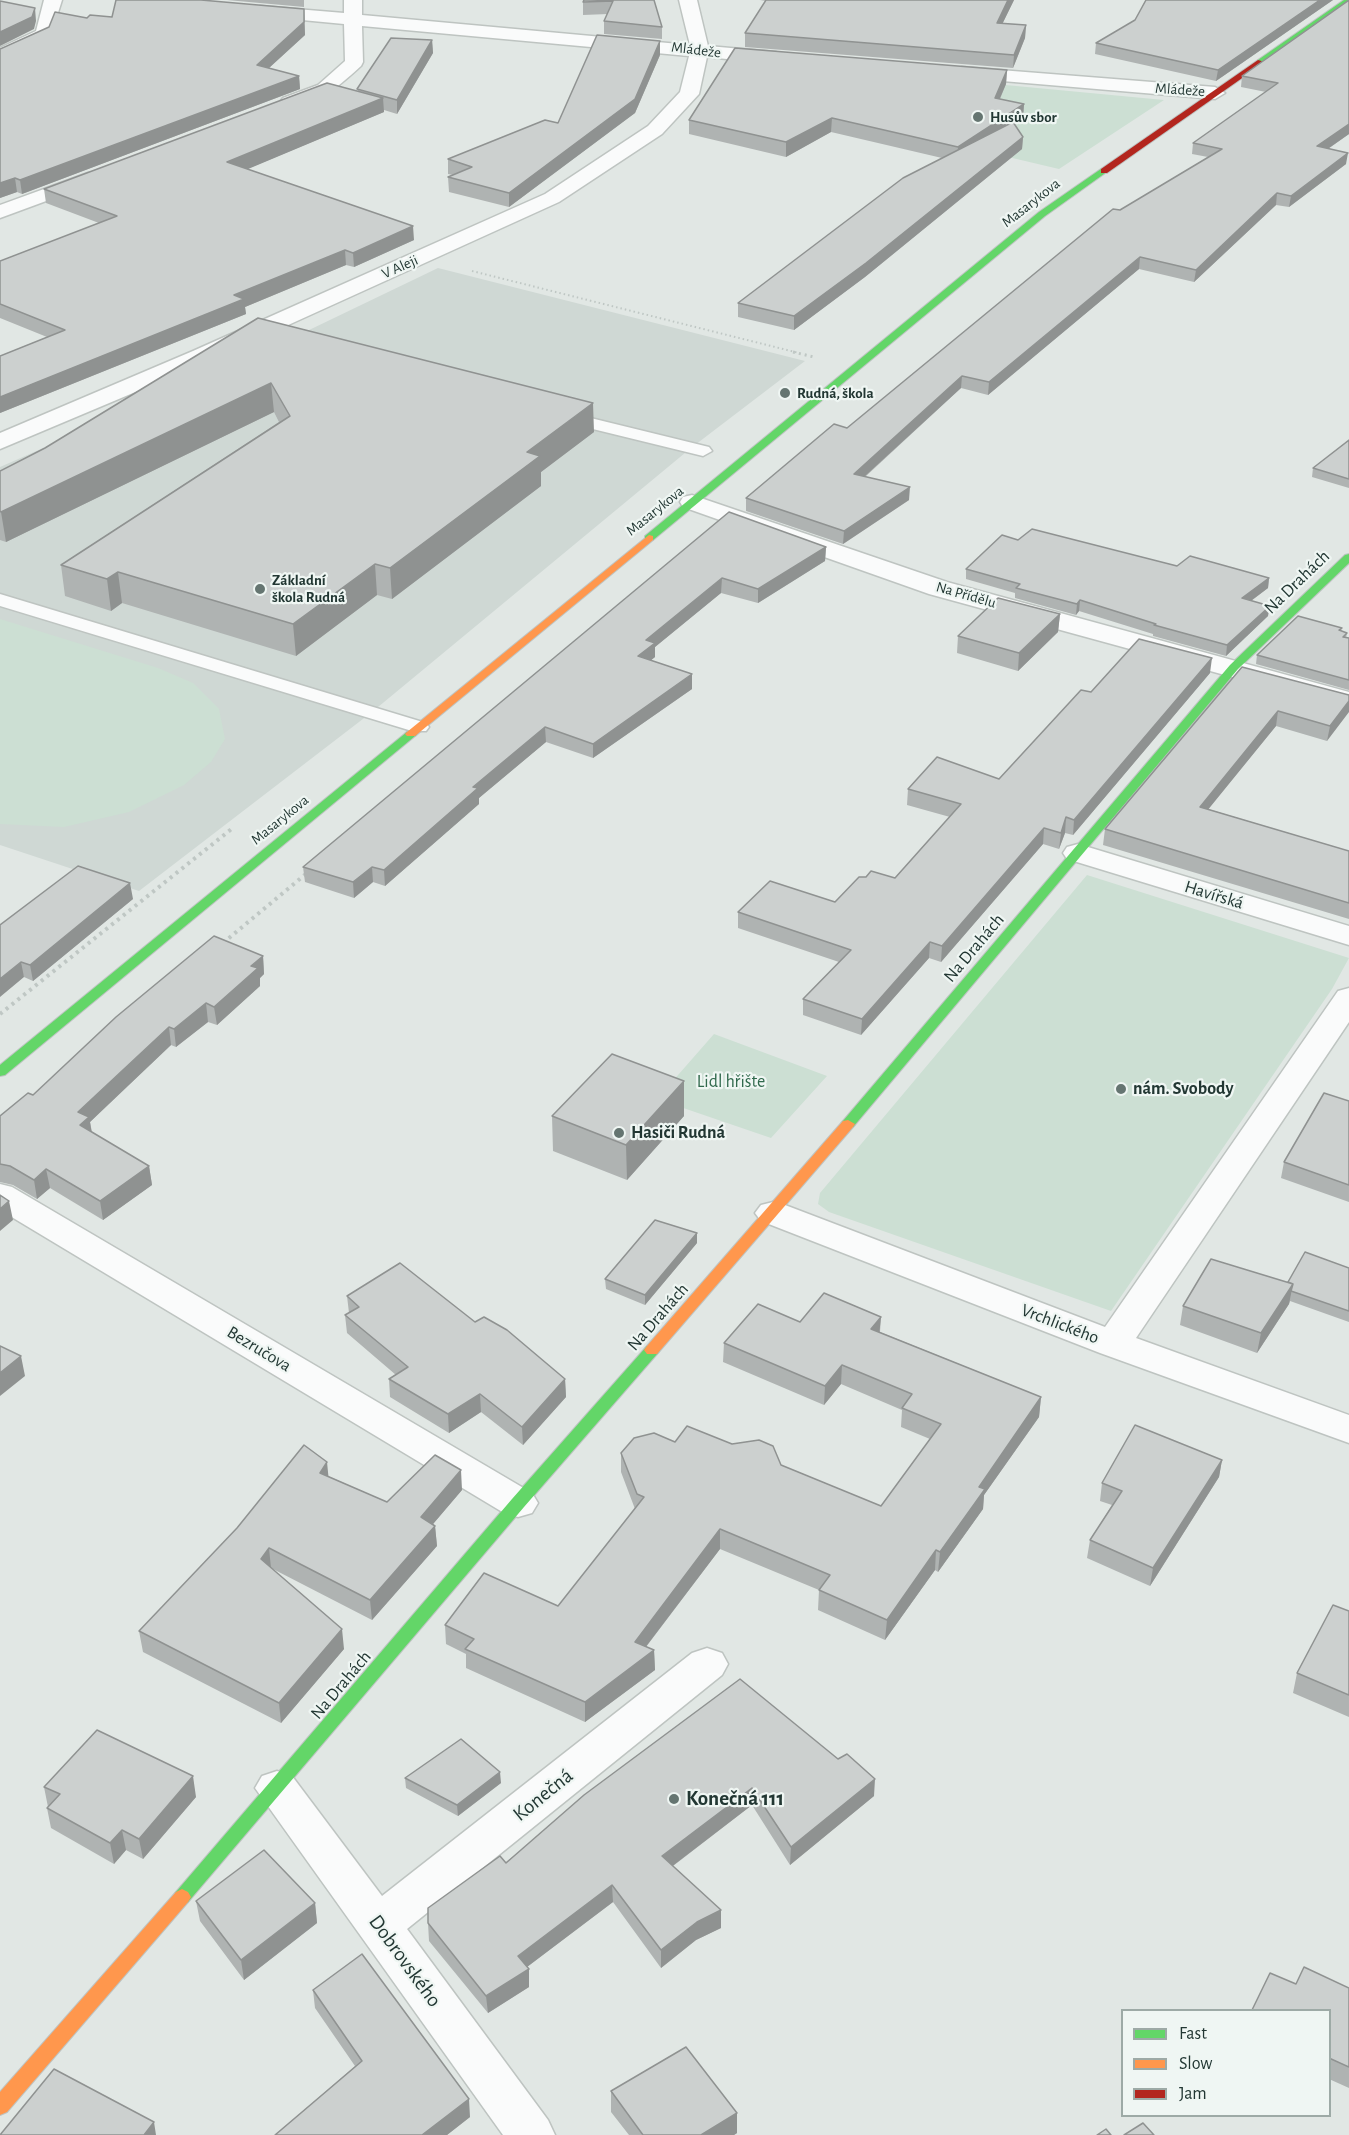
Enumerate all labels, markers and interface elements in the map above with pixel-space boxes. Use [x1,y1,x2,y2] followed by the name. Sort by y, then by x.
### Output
[670,38,722,62] street label: Mládeže
[1154,79,1206,101] street label: Mládeže
[990,108,1057,126] place label: Husův sbor
[971,110,985,124] marker: Husův sbor
[998,175,1064,231] street label: Masarykova
[379,251,421,283] street label: V Aleji
[797,384,874,402] place label: Rudná, škola
[778,386,792,400] marker: Rudná, škola
[622,482,688,540] street label: Masarykova
[1260,545,1334,619] street label: Na Drahách
[272,571,345,606] place label: Základní škola Rudná
[934,578,998,612] street label: Na Přídělu
[253,582,267,596] marker: Základní škola Rudná
[247,791,313,849] street label: Masarykova
[1182,876,1246,914] street label: Havířská
[939,909,1009,987] street label: Na Drahách
[697,1071,765,1093] park label: Lidl hřište
[1133,1078,1234,1100] place label: nám. Svobody
[1114,1082,1128,1096] marker: nám. Svobody
[631,1122,725,1144] place label: Hasiči Rudná
[612,1126,626,1140] marker: Hasiči Rudná
[623,1279,693,1355] street label: Na Drahách
[1018,1299,1102,1349] street label: Vrchlického
[223,1321,295,1377] street label: Bezručova
[306,1646,376,1724] street label: Na Drahách
[508,1763,578,1827] street label: Konečná
[686,1786,784,1812] place label: Konečná 111
[667,1792,681,1806] marker: Konečná 111
[363,1910,447,2012] street label: Dobrovského
[1121,2009,1331,2117] legend
[1179,2025,1207,2043] text: Fast
[1179,2055,1212,2073] text: Slow
[1179,2085,1207,2103] text: Jam

